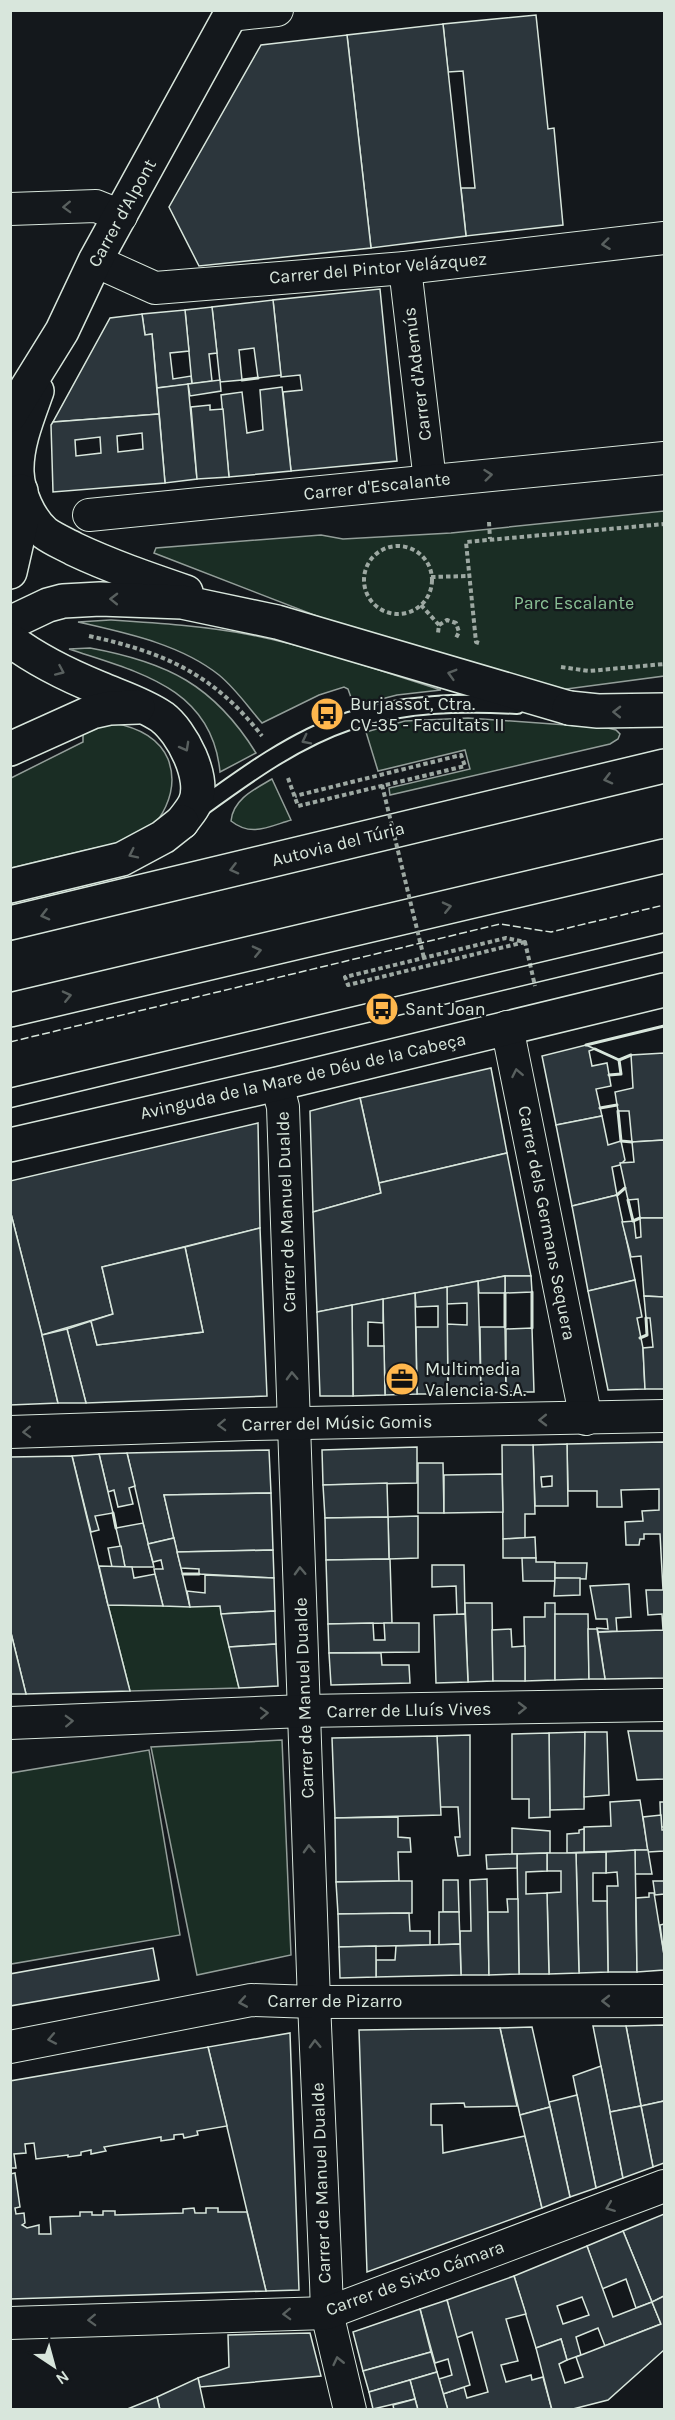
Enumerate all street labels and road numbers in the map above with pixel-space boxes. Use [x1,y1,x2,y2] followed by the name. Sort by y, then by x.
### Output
[83,155,161,271] street label: Carrer d'Alpont
[268,248,488,288] street label: Carrer del Pintor Velázquez
[398,306,436,442] street label: Carrer d'Ademús
[302,467,452,505] street label: Carrer d'Escalante
[269,817,407,871] street label: Autovia del Túria
[138,1028,468,1124] street label: Avinguda de la Mare de Déu de la Cabeça
[513,1104,581,1342] street label: Carrer dels Germans Sequera
[271,1111,301,1313] street label: Carrer de Manuel Dualde
[241,1410,433,1436] street label: Carrer del Músic Gomis
[289,1597,319,1799] street label: Carrer de Manuel Dualde
[326,1698,492,1722] street label: Carrer de Lluís Vives
[268,1990,402,2012] street label: Carrer de Pizarro
[306,2082,336,2284] street label: Carrer de Manuel Dualde
[323,2235,507,2321] street label: Carrer de Sixto Cámara

